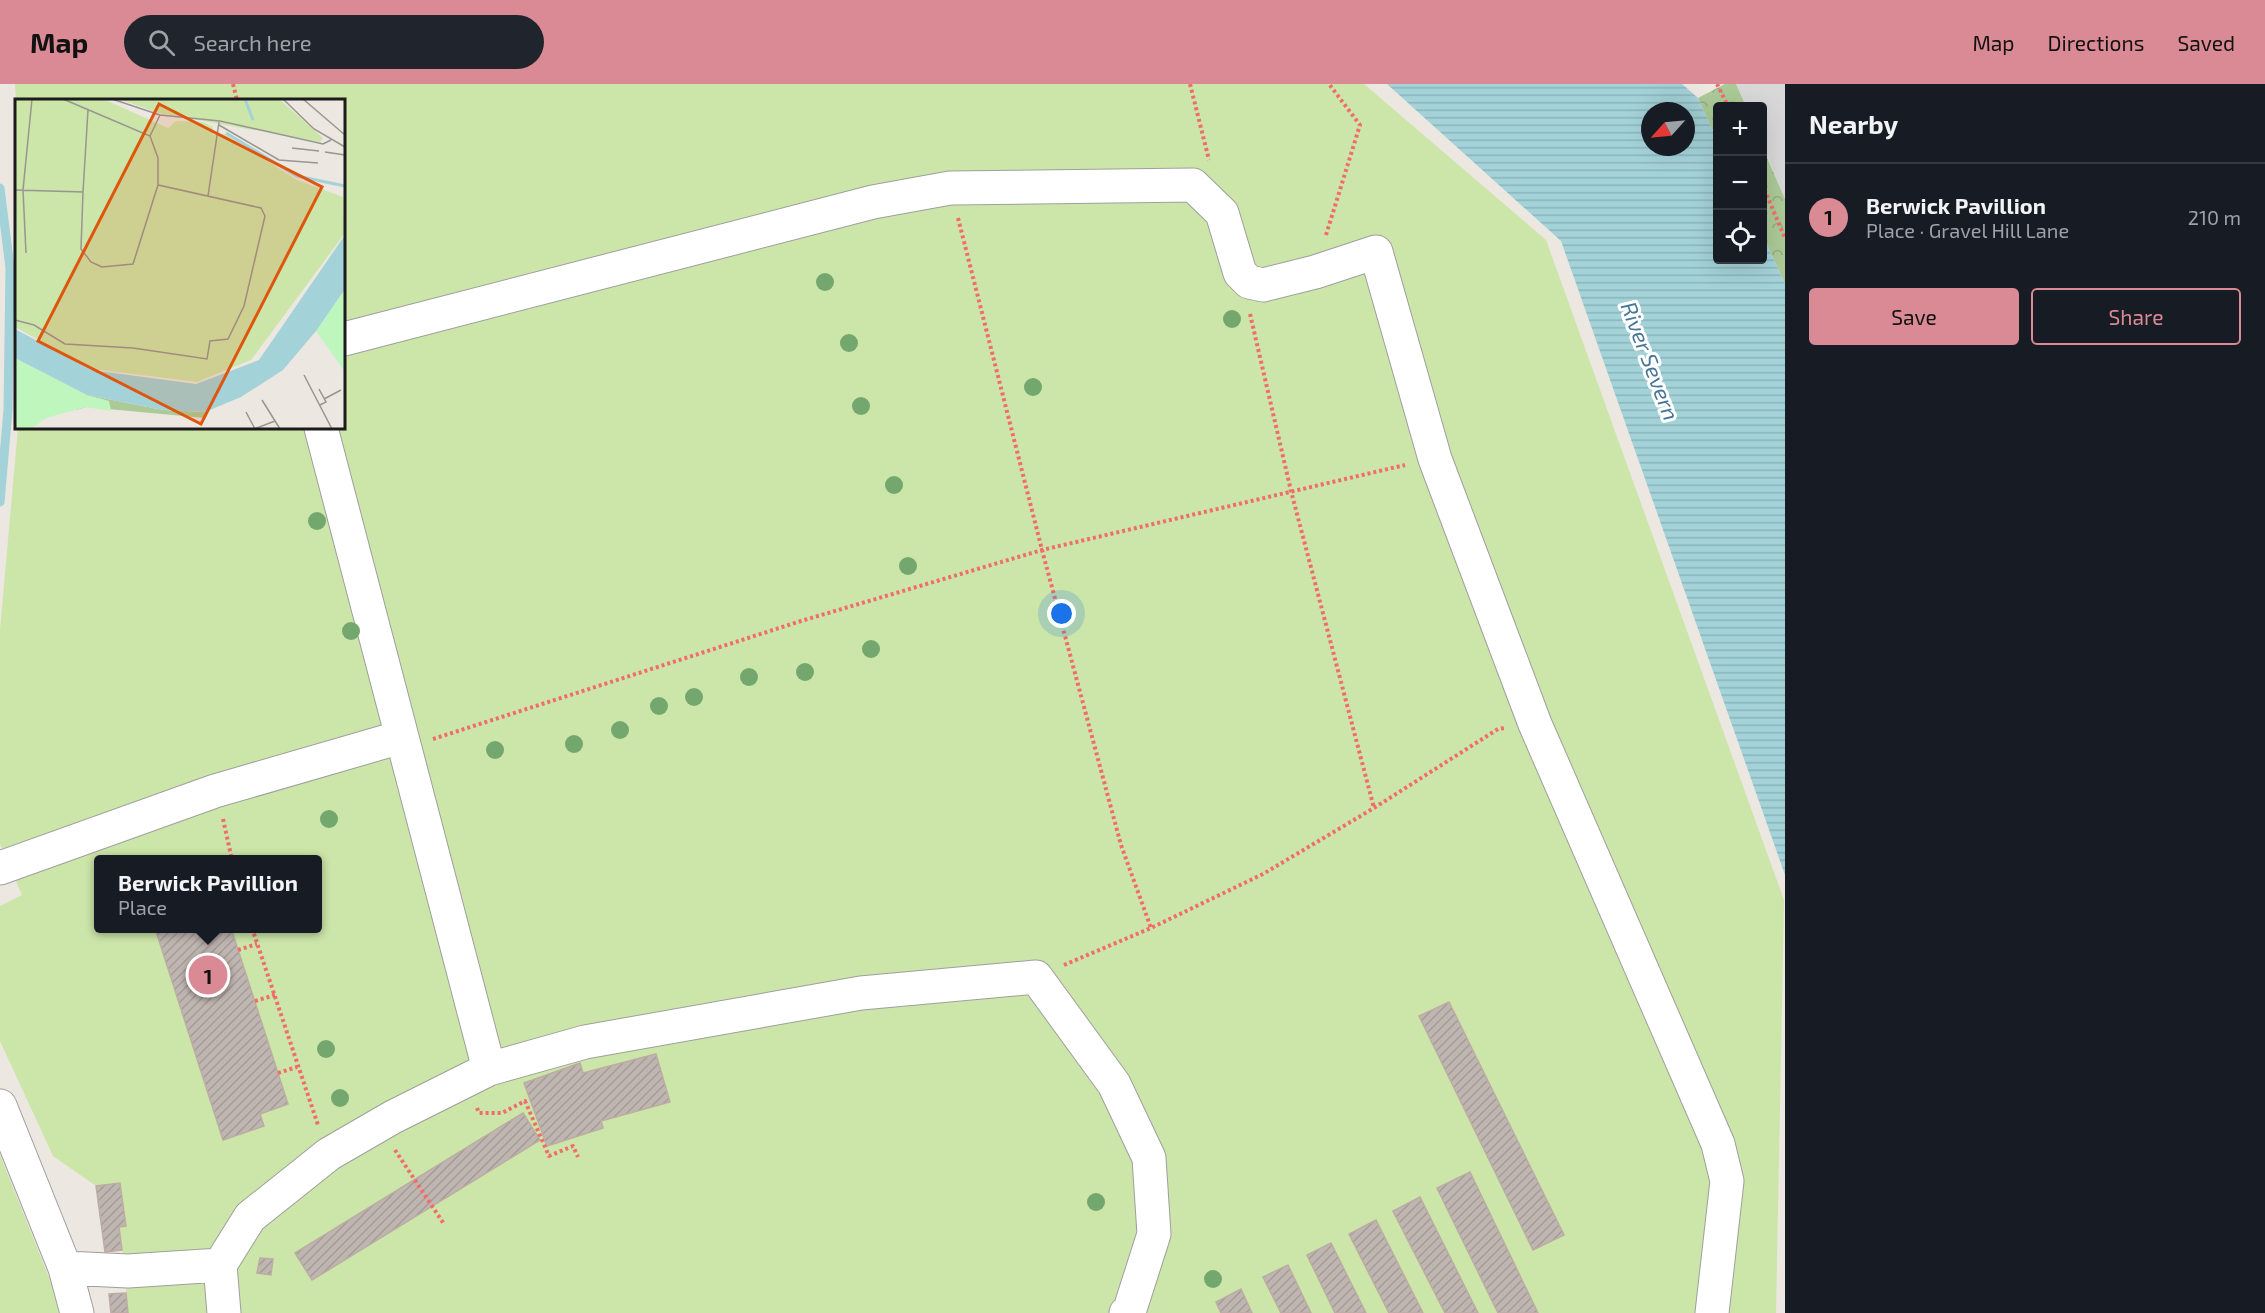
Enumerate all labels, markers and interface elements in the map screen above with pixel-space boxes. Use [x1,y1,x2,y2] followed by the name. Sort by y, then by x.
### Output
[124,15,544,69] search box
[30,25,88,59] text: Map
[145,26,178,59] icon: search
[193,29,312,55] text: Search here
[1972,30,2015,55] text: Map
[2048,30,2144,55] text: Directions
[2177,30,2235,55] text: Saved
[15,99,345,429] inset map
[1641,102,1695,156] north arrow
[1713,102,1767,264] map controls
[1713,102,1767,156] button: +
[1809,108,1898,139] text: Nearby
[1713,156,1767,210] button: −
[1866,192,2046,218] text: Berwick Pavillion
[1824,205,1833,229] text: 1
[2188,205,2241,229] text: 210 m
[1713,210,1767,264] button: locate
[1866,218,2069,242] text: Place · Gravel Hill Lane
[1809,288,2019,345] button: Save
[2031,288,2241,345] button: Share
[1616,298,1685,424] water label: River Severn
[1047,599,1076,628] your location
[94,855,322,933] popup
[118,869,298,895] text: Berwick Pavillion
[118,895,167,919] text: Place
[188,952,228,998] pin: 1

